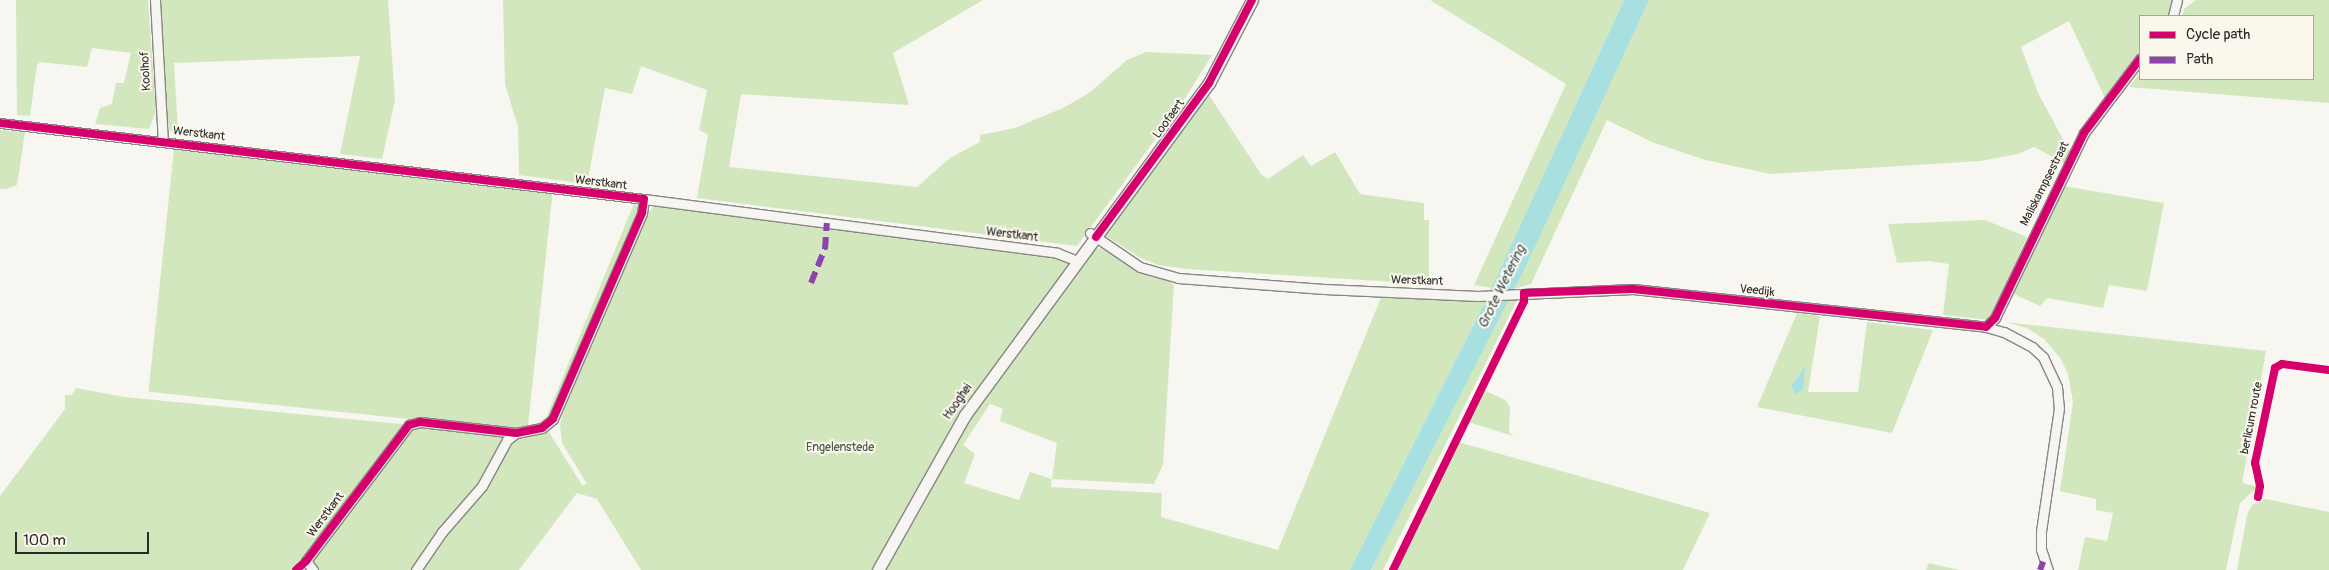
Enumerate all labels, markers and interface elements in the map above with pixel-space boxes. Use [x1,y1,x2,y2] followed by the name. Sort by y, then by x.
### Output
[2139,15,2314,80] legend
[2186,25,2250,44] text: Cycle path
[2186,50,2213,69] text: Path
[138,51,154,91] street label: Koolhof
[1150,97,1188,141] street label: Loofaert
[172,124,226,144] street label: Werstkant
[2018,139,2072,229] street label: Maliskampsestraat
[574,173,628,193] street label: Werstkant
[985,225,1039,245] street label: Werstkant
[1475,243,1529,331] water label: Grote Wetering
[1391,273,1443,289] street label: Werstkant
[1739,282,1775,300] street label: Veedijk
[941,381,975,423] street label: Hooghei
[2238,381,2266,455] street label: berlicum route
[806,441,874,455] park label: Engelenstede
[304,490,348,540] street label: Werstkant
[18,522,151,554] scale bar
[23,531,66,550] text: 100 m

